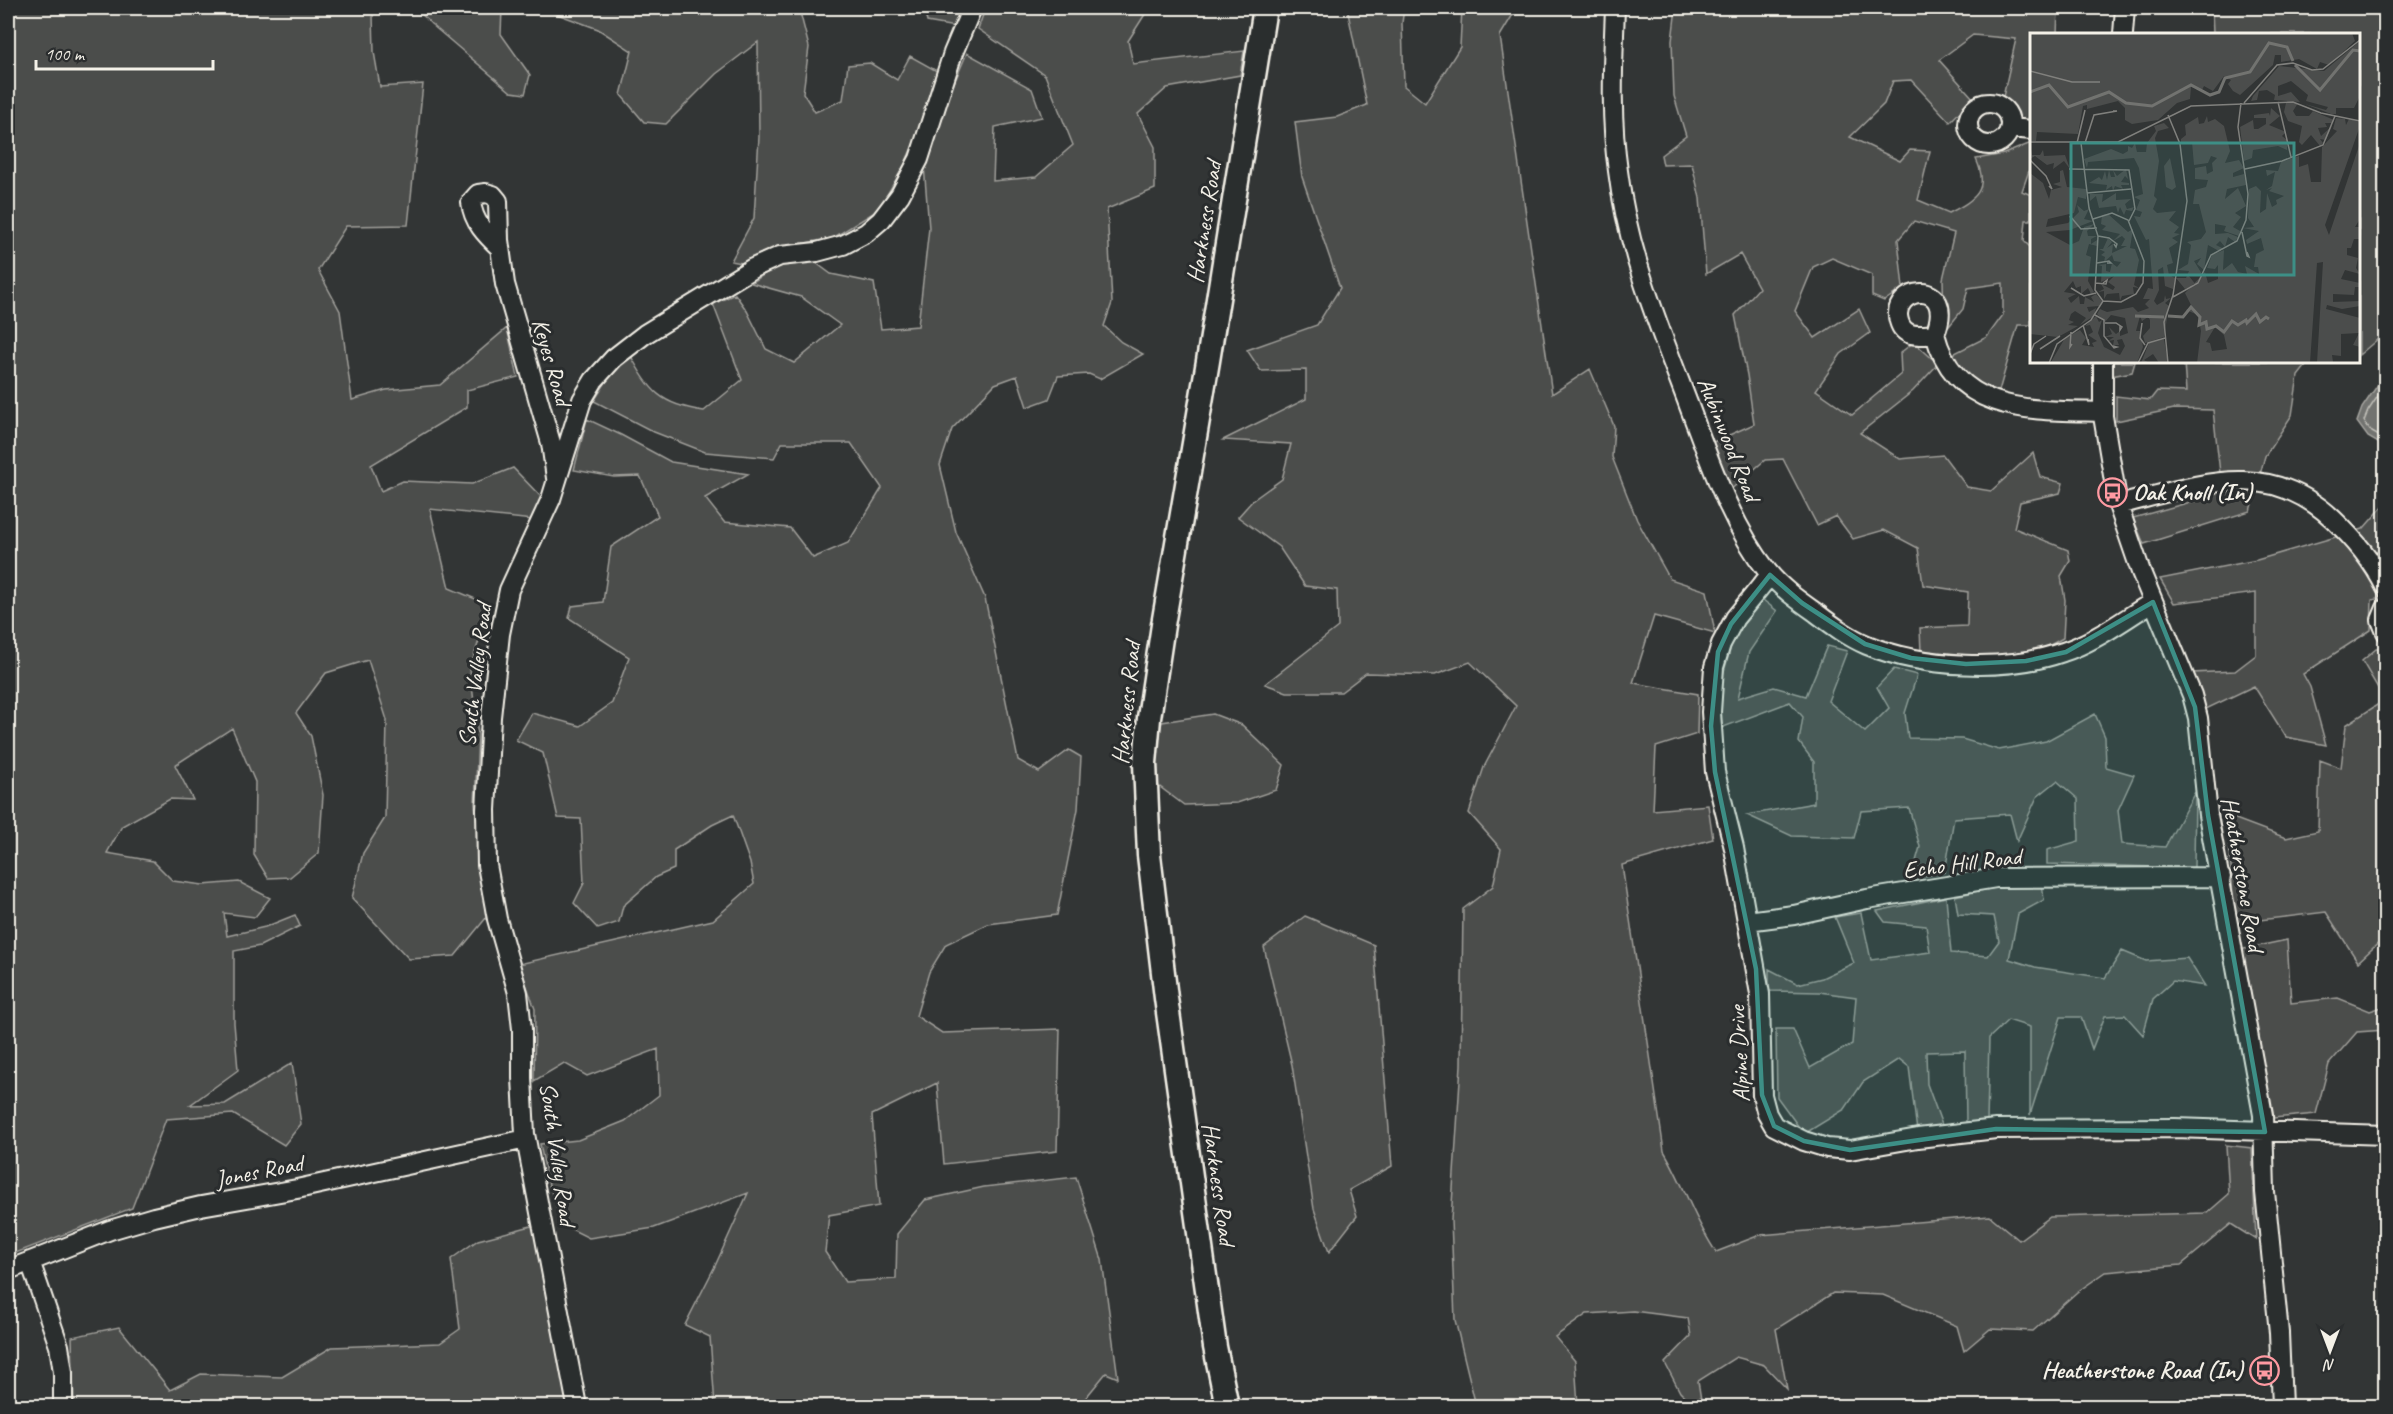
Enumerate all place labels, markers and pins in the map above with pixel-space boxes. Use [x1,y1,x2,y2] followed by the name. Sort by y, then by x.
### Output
[2096,476,2128,508] bus stop icon: Oak Knoll (In)
[2133,477,2254,507] place label: Oak Knoll (In)
[2248,1354,2280,1386] bus stop icon: Heatherstone Road (In)
[2042,1355,2245,1385] place label: Heatherstone Road (In)

